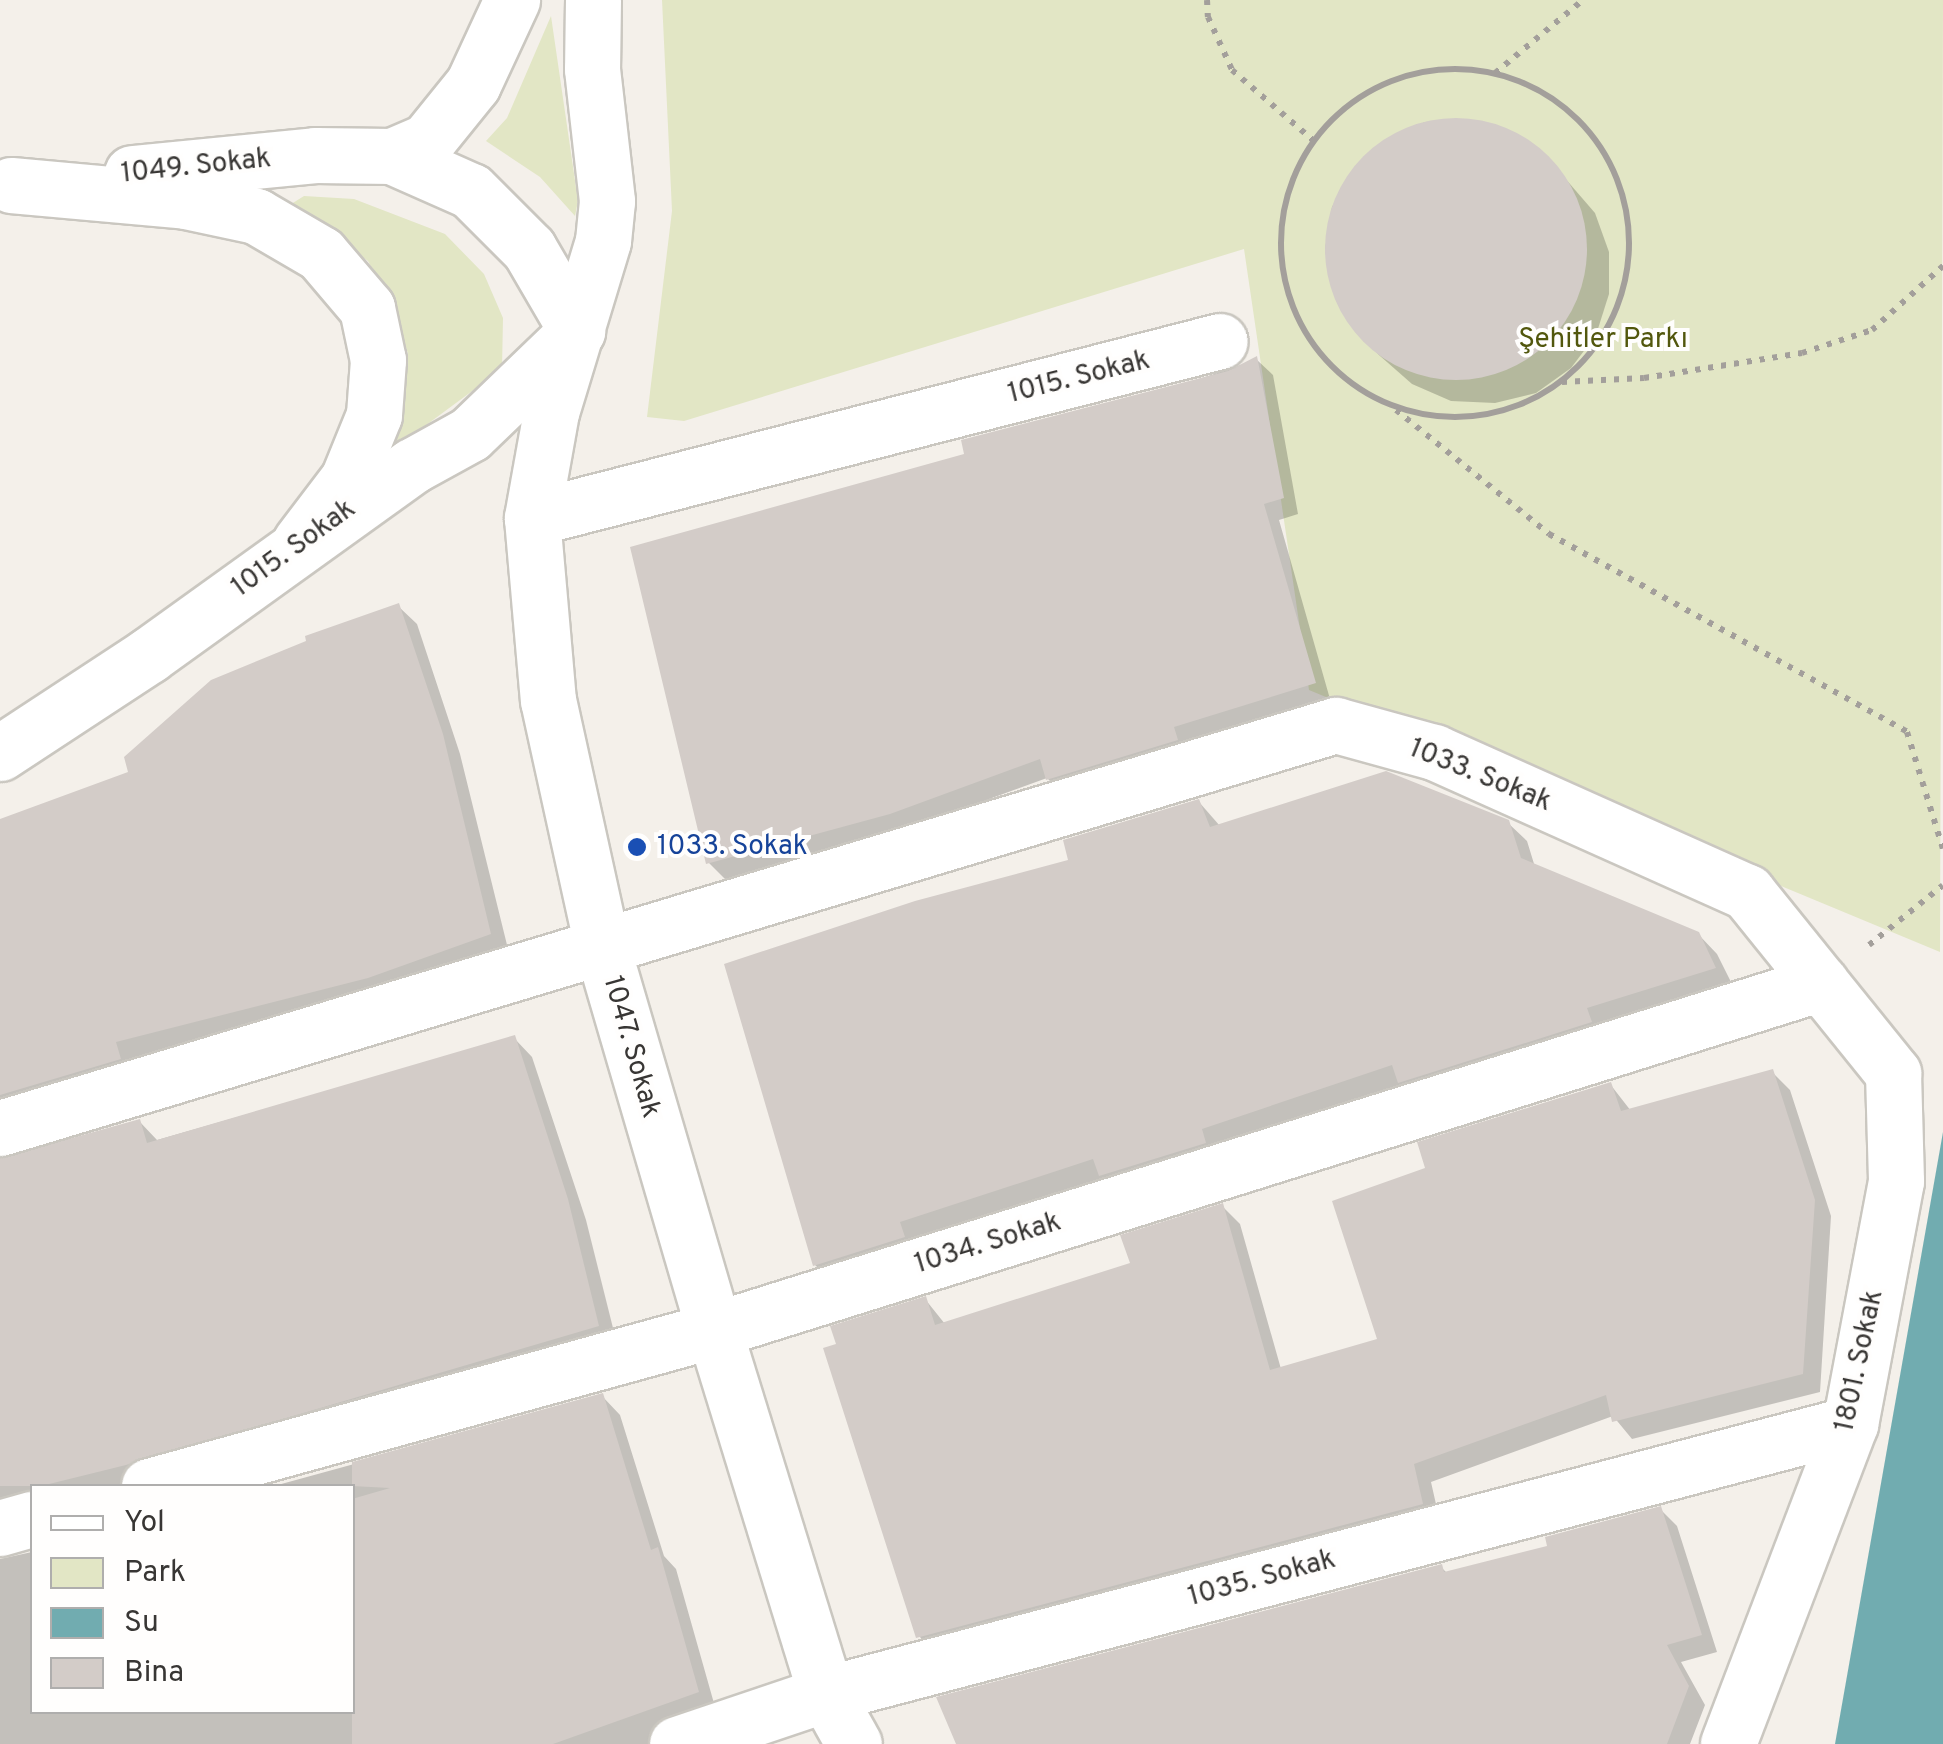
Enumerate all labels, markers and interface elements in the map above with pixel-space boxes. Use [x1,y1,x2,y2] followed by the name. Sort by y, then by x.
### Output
[119,142,273,192] street label: 1049. Sokak
[1518,323,1688,357] park label: Şehitler Parkı
[1005,344,1153,412] street label: 1015. Sokak
[226,493,362,605] street label: 1015. Sokak
[1404,732,1556,820] street label: 1033. Sokak
[657,830,808,864] place label: 1033. Sokak
[626,836,648,858] marker: 1033. Sokak
[595,972,667,1122] street label: 1047. Sokak
[911,1206,1065,1282] street label: 1034. Sokak
[1829,1287,1891,1435] street label: 1801. Sokak
[30,1484,355,1714] legend
[124,1505,165,1542] text: Yol
[1185,1543,1339,1615] street label: 1035. Sokak
[124,1555,186,1592] text: Park
[124,1605,159,1642] text: Su
[124,1655,184,1692] text: Bina

